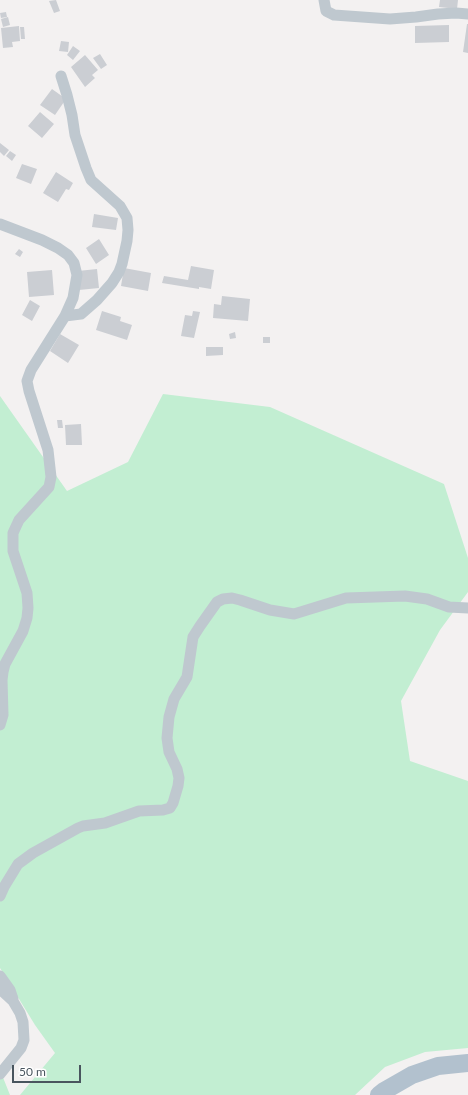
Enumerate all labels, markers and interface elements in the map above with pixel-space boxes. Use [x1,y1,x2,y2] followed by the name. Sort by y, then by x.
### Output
[14,1057,83,1083] scale bar
[19,1064,46,1079] text: 50 m

